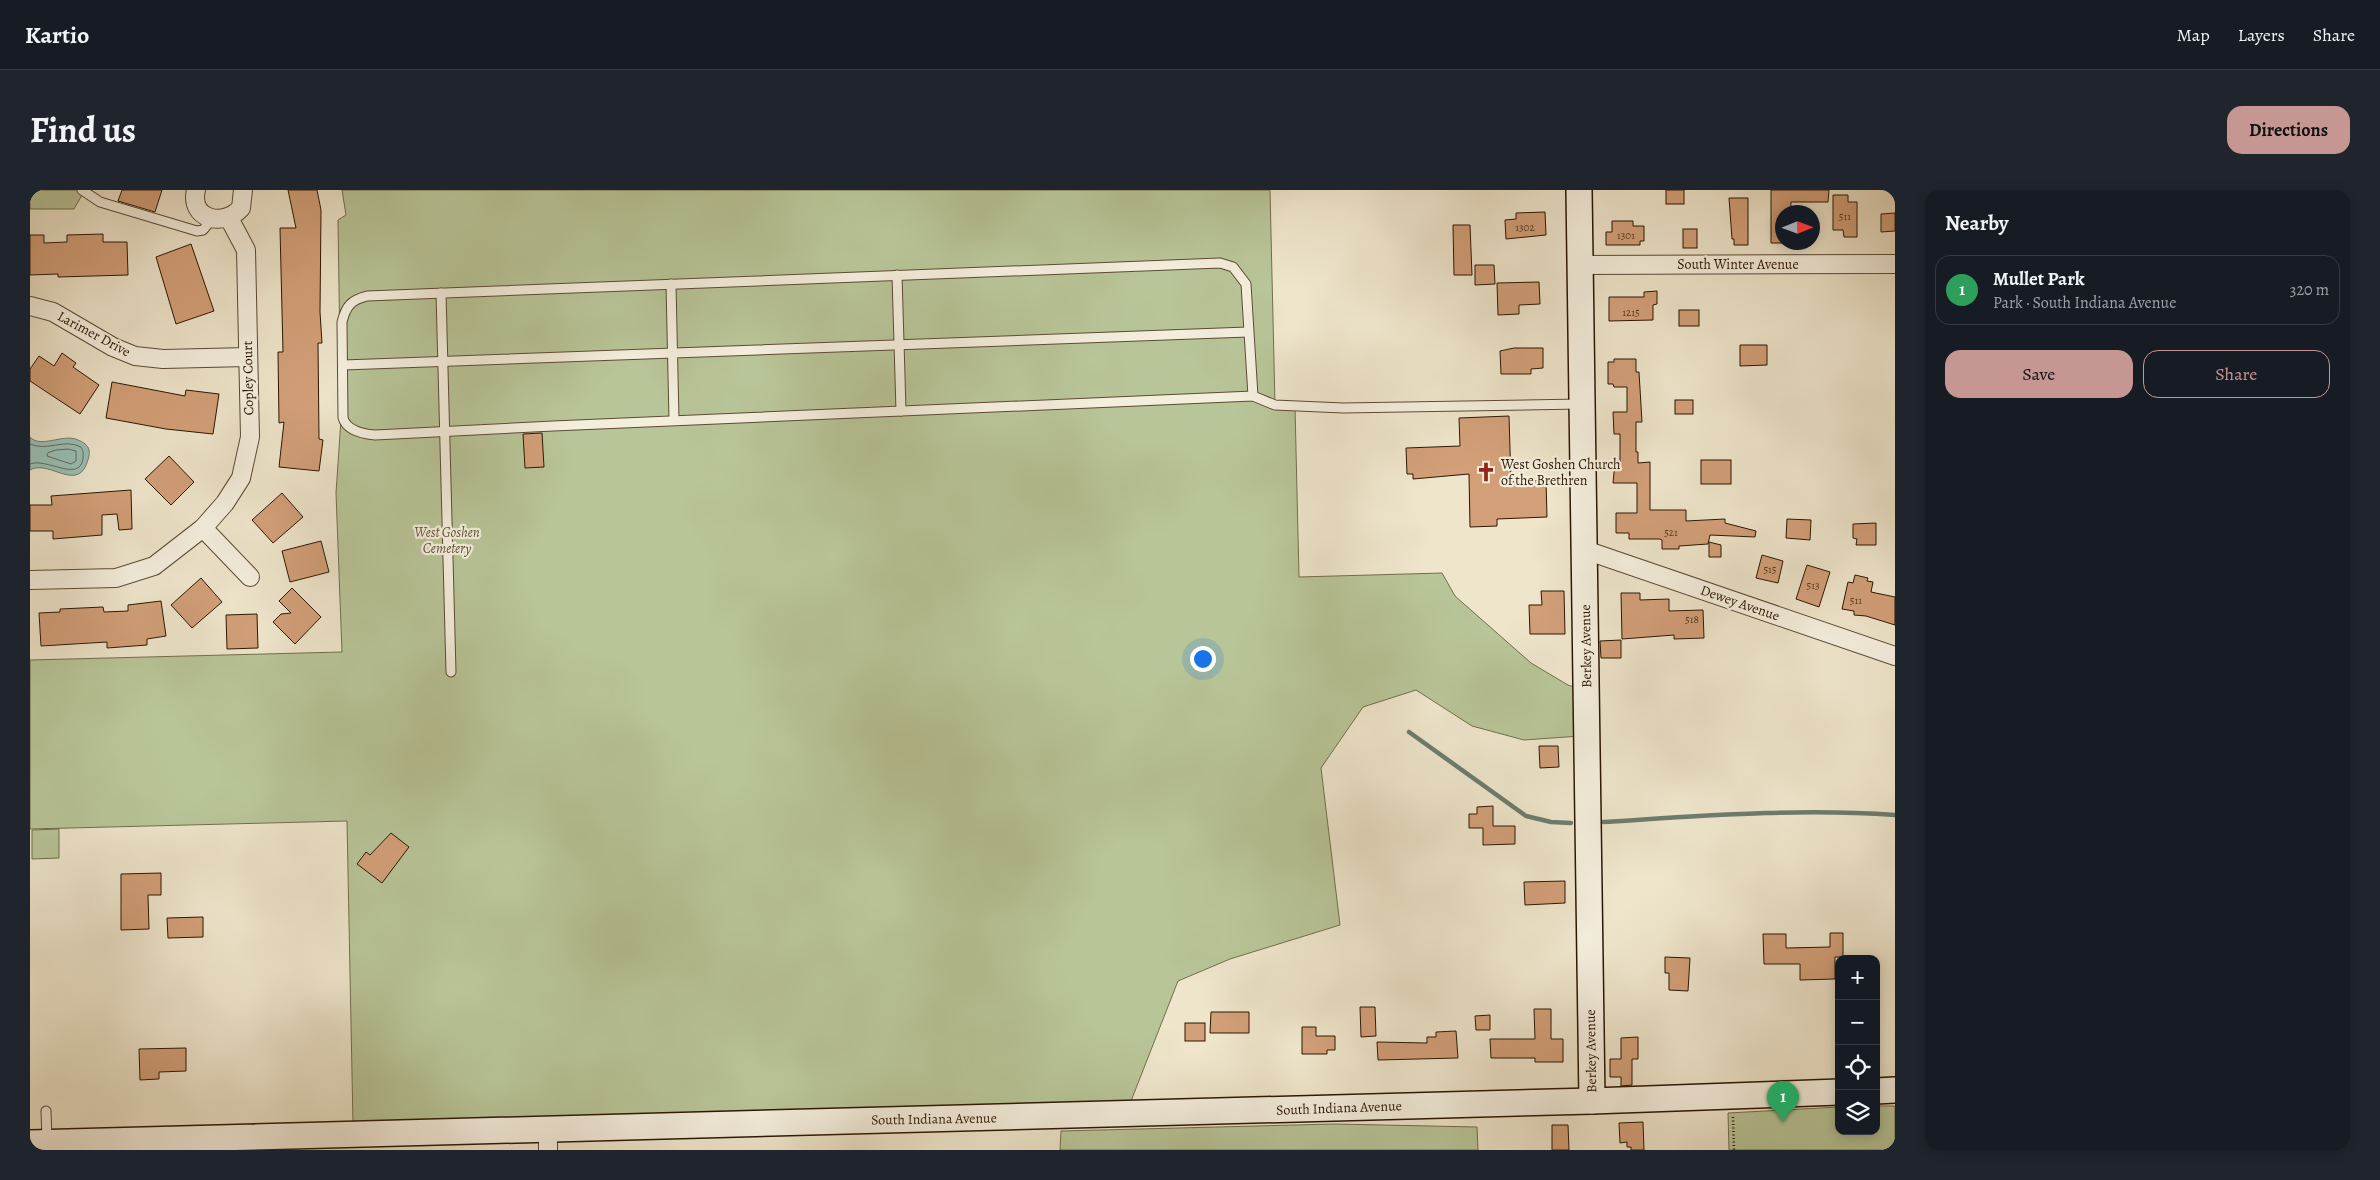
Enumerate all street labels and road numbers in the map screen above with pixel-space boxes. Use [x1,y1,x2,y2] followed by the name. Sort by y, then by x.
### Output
[1677,255,1799,274] street label: South Winter Avenue
[54,307,134,361] street label: Larimer Drive
[238,340,258,415] street label: Copley Court
[1698,581,1782,625] street label: Dewey Avenue
[1576,604,1596,688] street label: Berkey Avenue
[1581,1009,1601,1093] street label: Berkey Avenue
[1276,1096,1402,1120] street label: South Indiana Avenue
[871,1108,997,1130] street label: South Indiana Avenue

